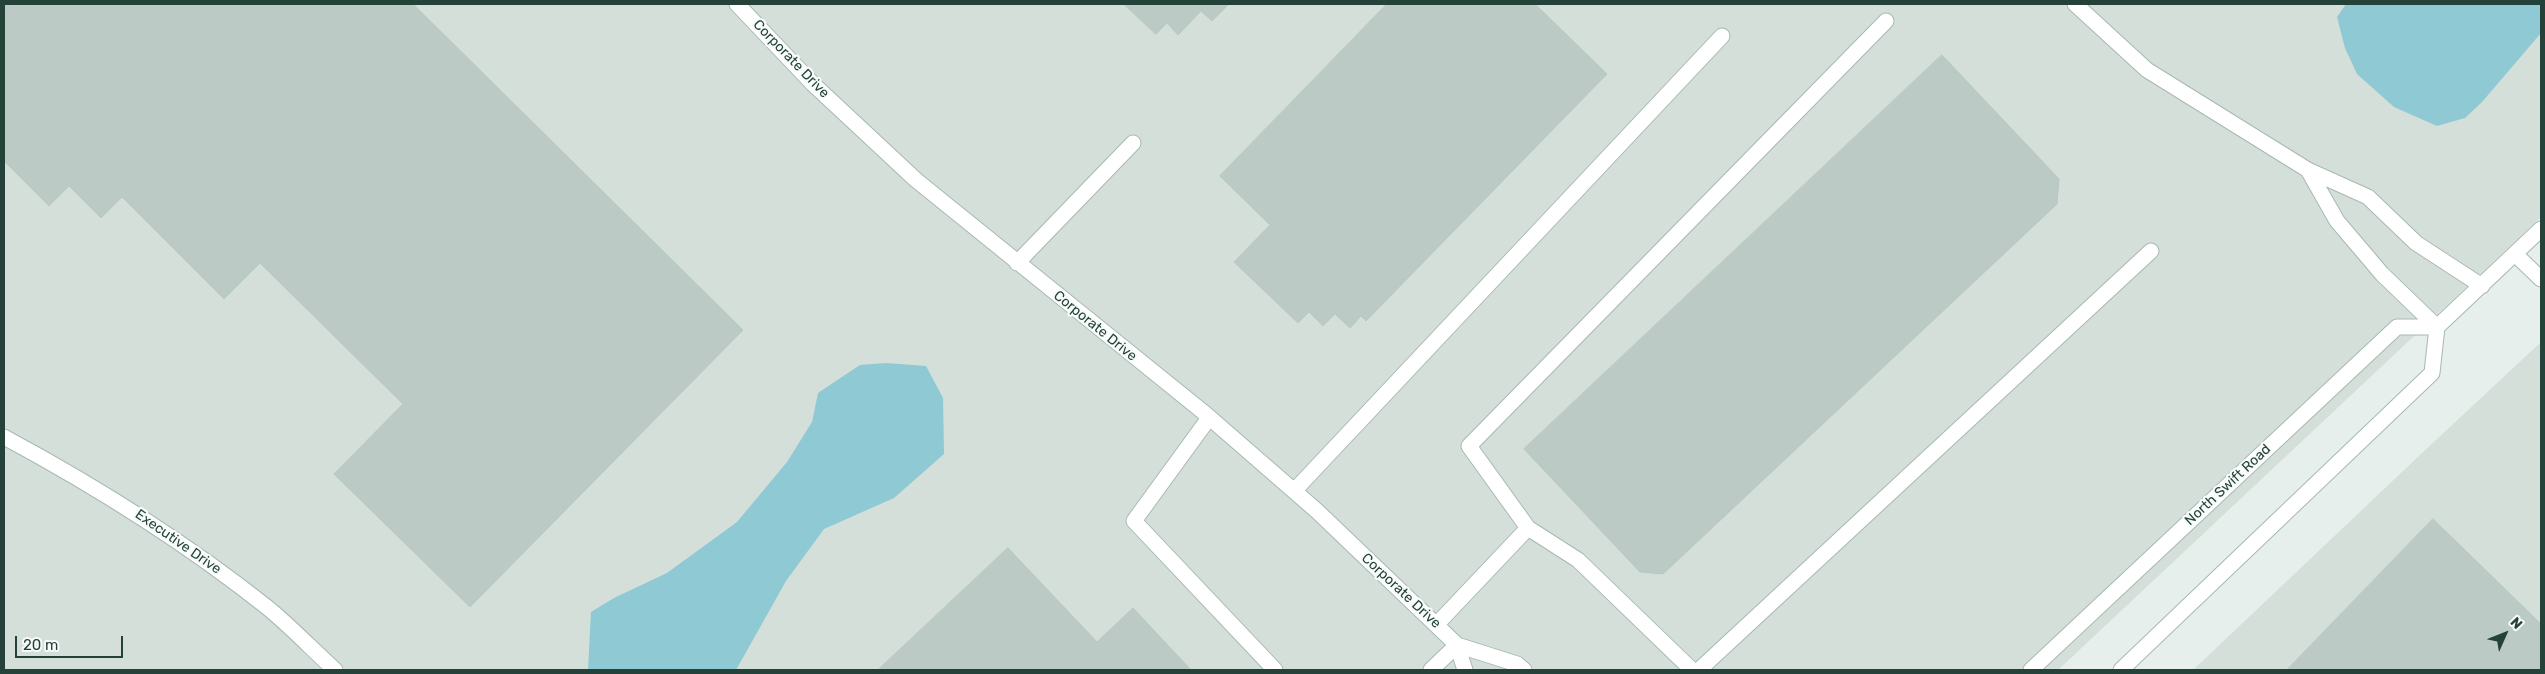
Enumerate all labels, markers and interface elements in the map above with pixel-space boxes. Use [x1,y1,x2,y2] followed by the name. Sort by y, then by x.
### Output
[749,16,833,102] street label: Corporate Drive
[1050,287,1140,365] street label: Corporate Drive
[2182,441,2274,529] street label: North Swift Road
[132,506,224,578] street label: Executive Drive
[1358,550,1444,632] street label: Corporate Drive
[2480,609,2530,659] north arrow
[2507,614,2526,633] text: N
[18,626,125,658] scale bar
[23,636,58,654] text: 20 m

